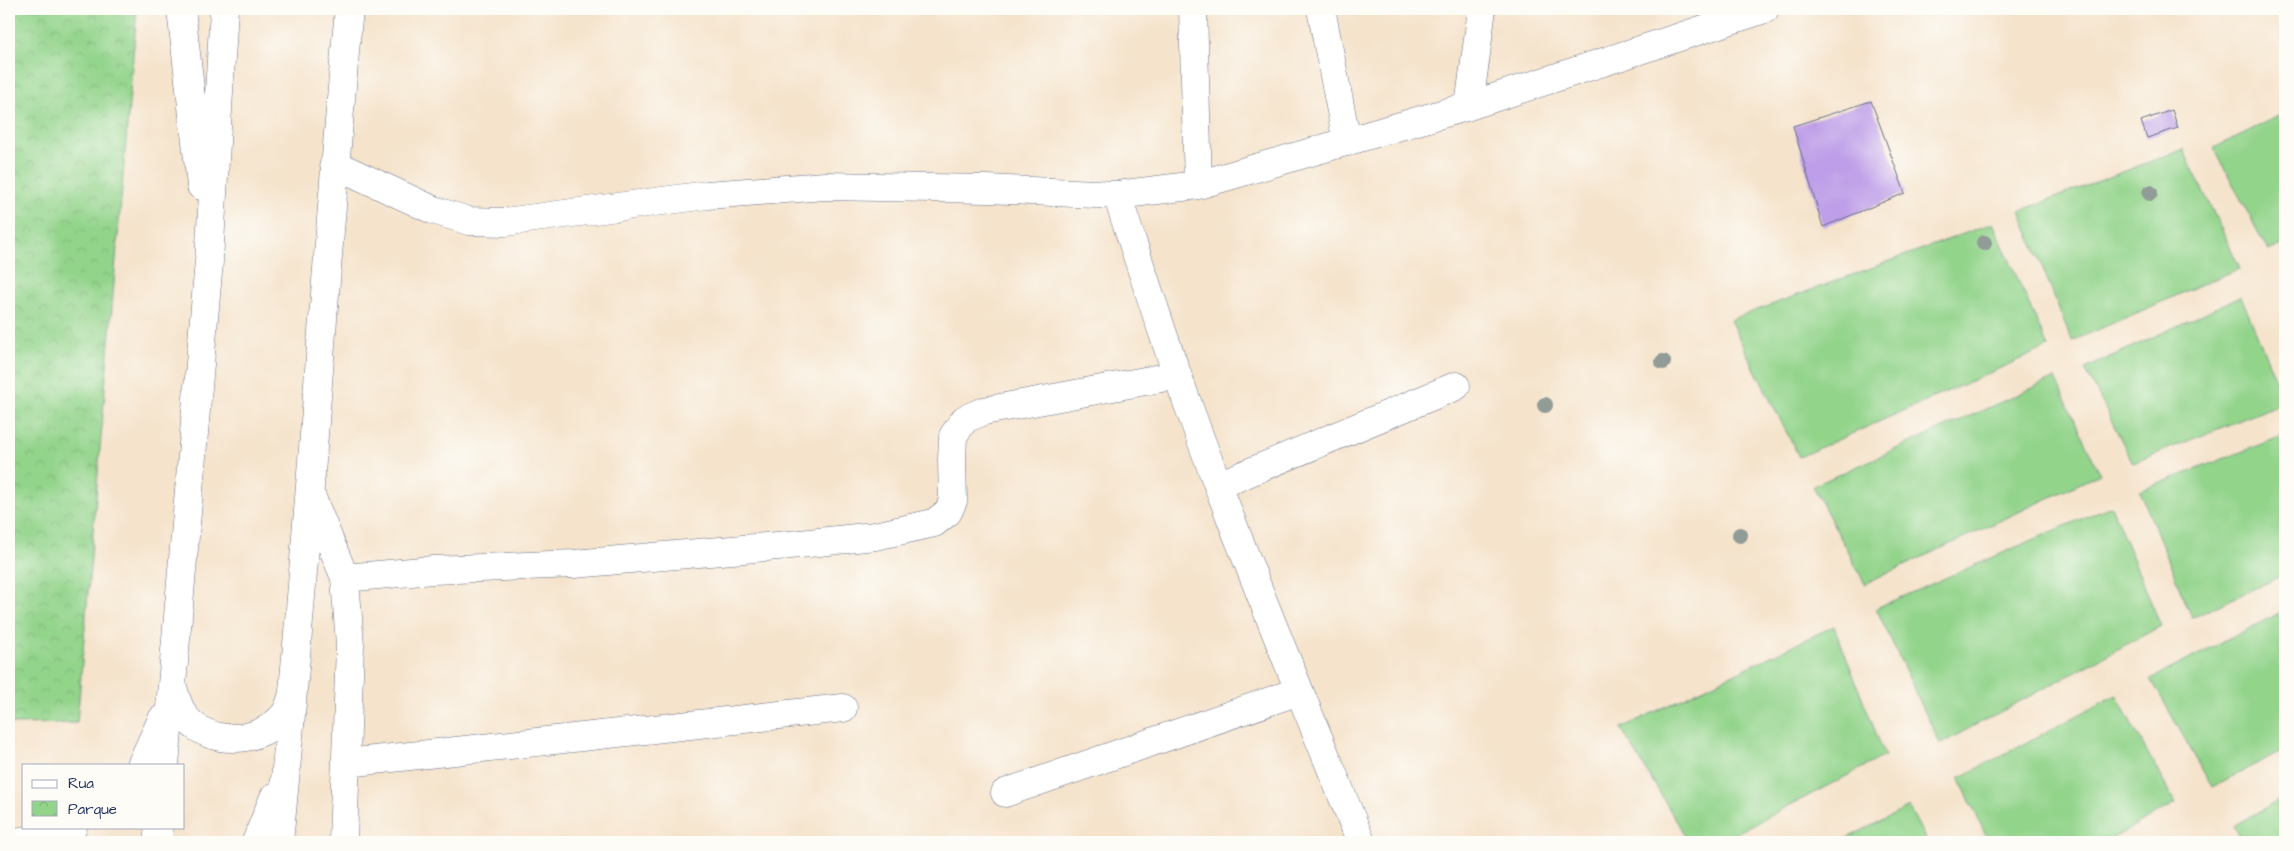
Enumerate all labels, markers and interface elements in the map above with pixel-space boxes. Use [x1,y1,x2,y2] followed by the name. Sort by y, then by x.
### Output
[22,764,185,828] legend
[68,773,94,794] text: Rua
[68,799,117,820] text: Parque

